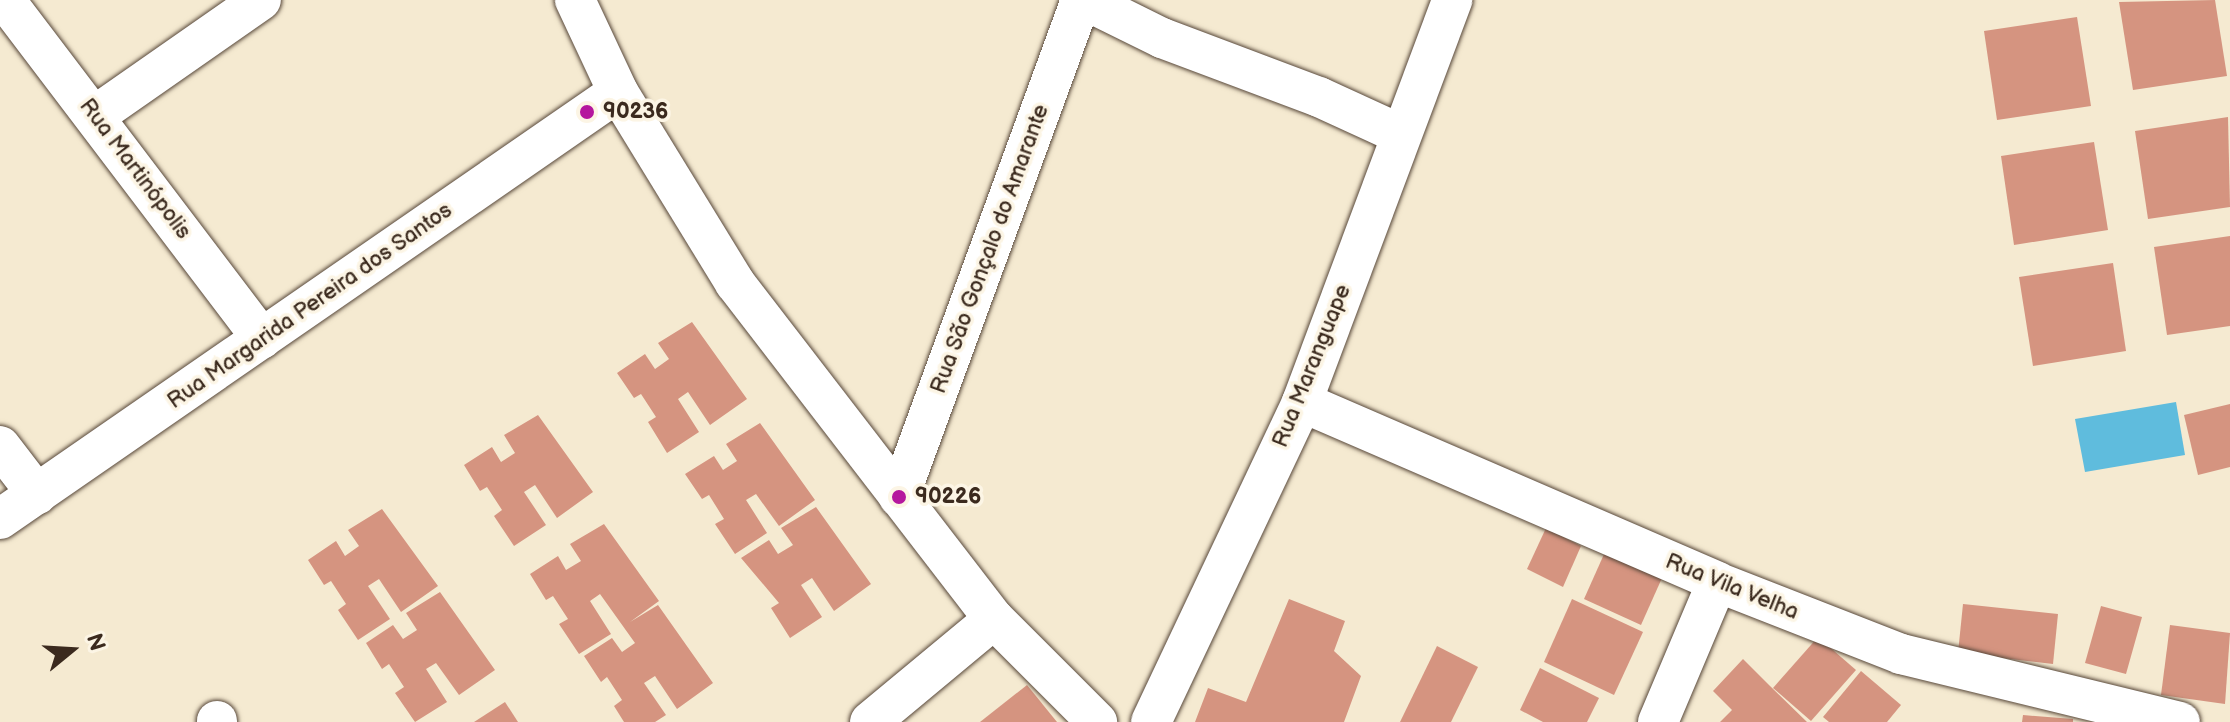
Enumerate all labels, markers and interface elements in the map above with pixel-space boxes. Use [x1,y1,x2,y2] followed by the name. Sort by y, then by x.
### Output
[74,94,196,244] street label: Rua Martinópolis
[603,99,668,125] place label: 90236
[925,101,1055,397] street label: Rua São Gonçalo do Amarante
[578,103,596,121] marker: 90236
[162,197,458,415] street label: Rua Margarida Pereira dos Santos
[1267,281,1357,451] street label: Rua Maranguape
[915,484,981,510] place label: 90226
[890,488,908,506] marker: 90226
[1661,548,1803,626] street label: Rua Vila Velha
[32,610,112,690] north arrow
[80,630,111,654] text: N

